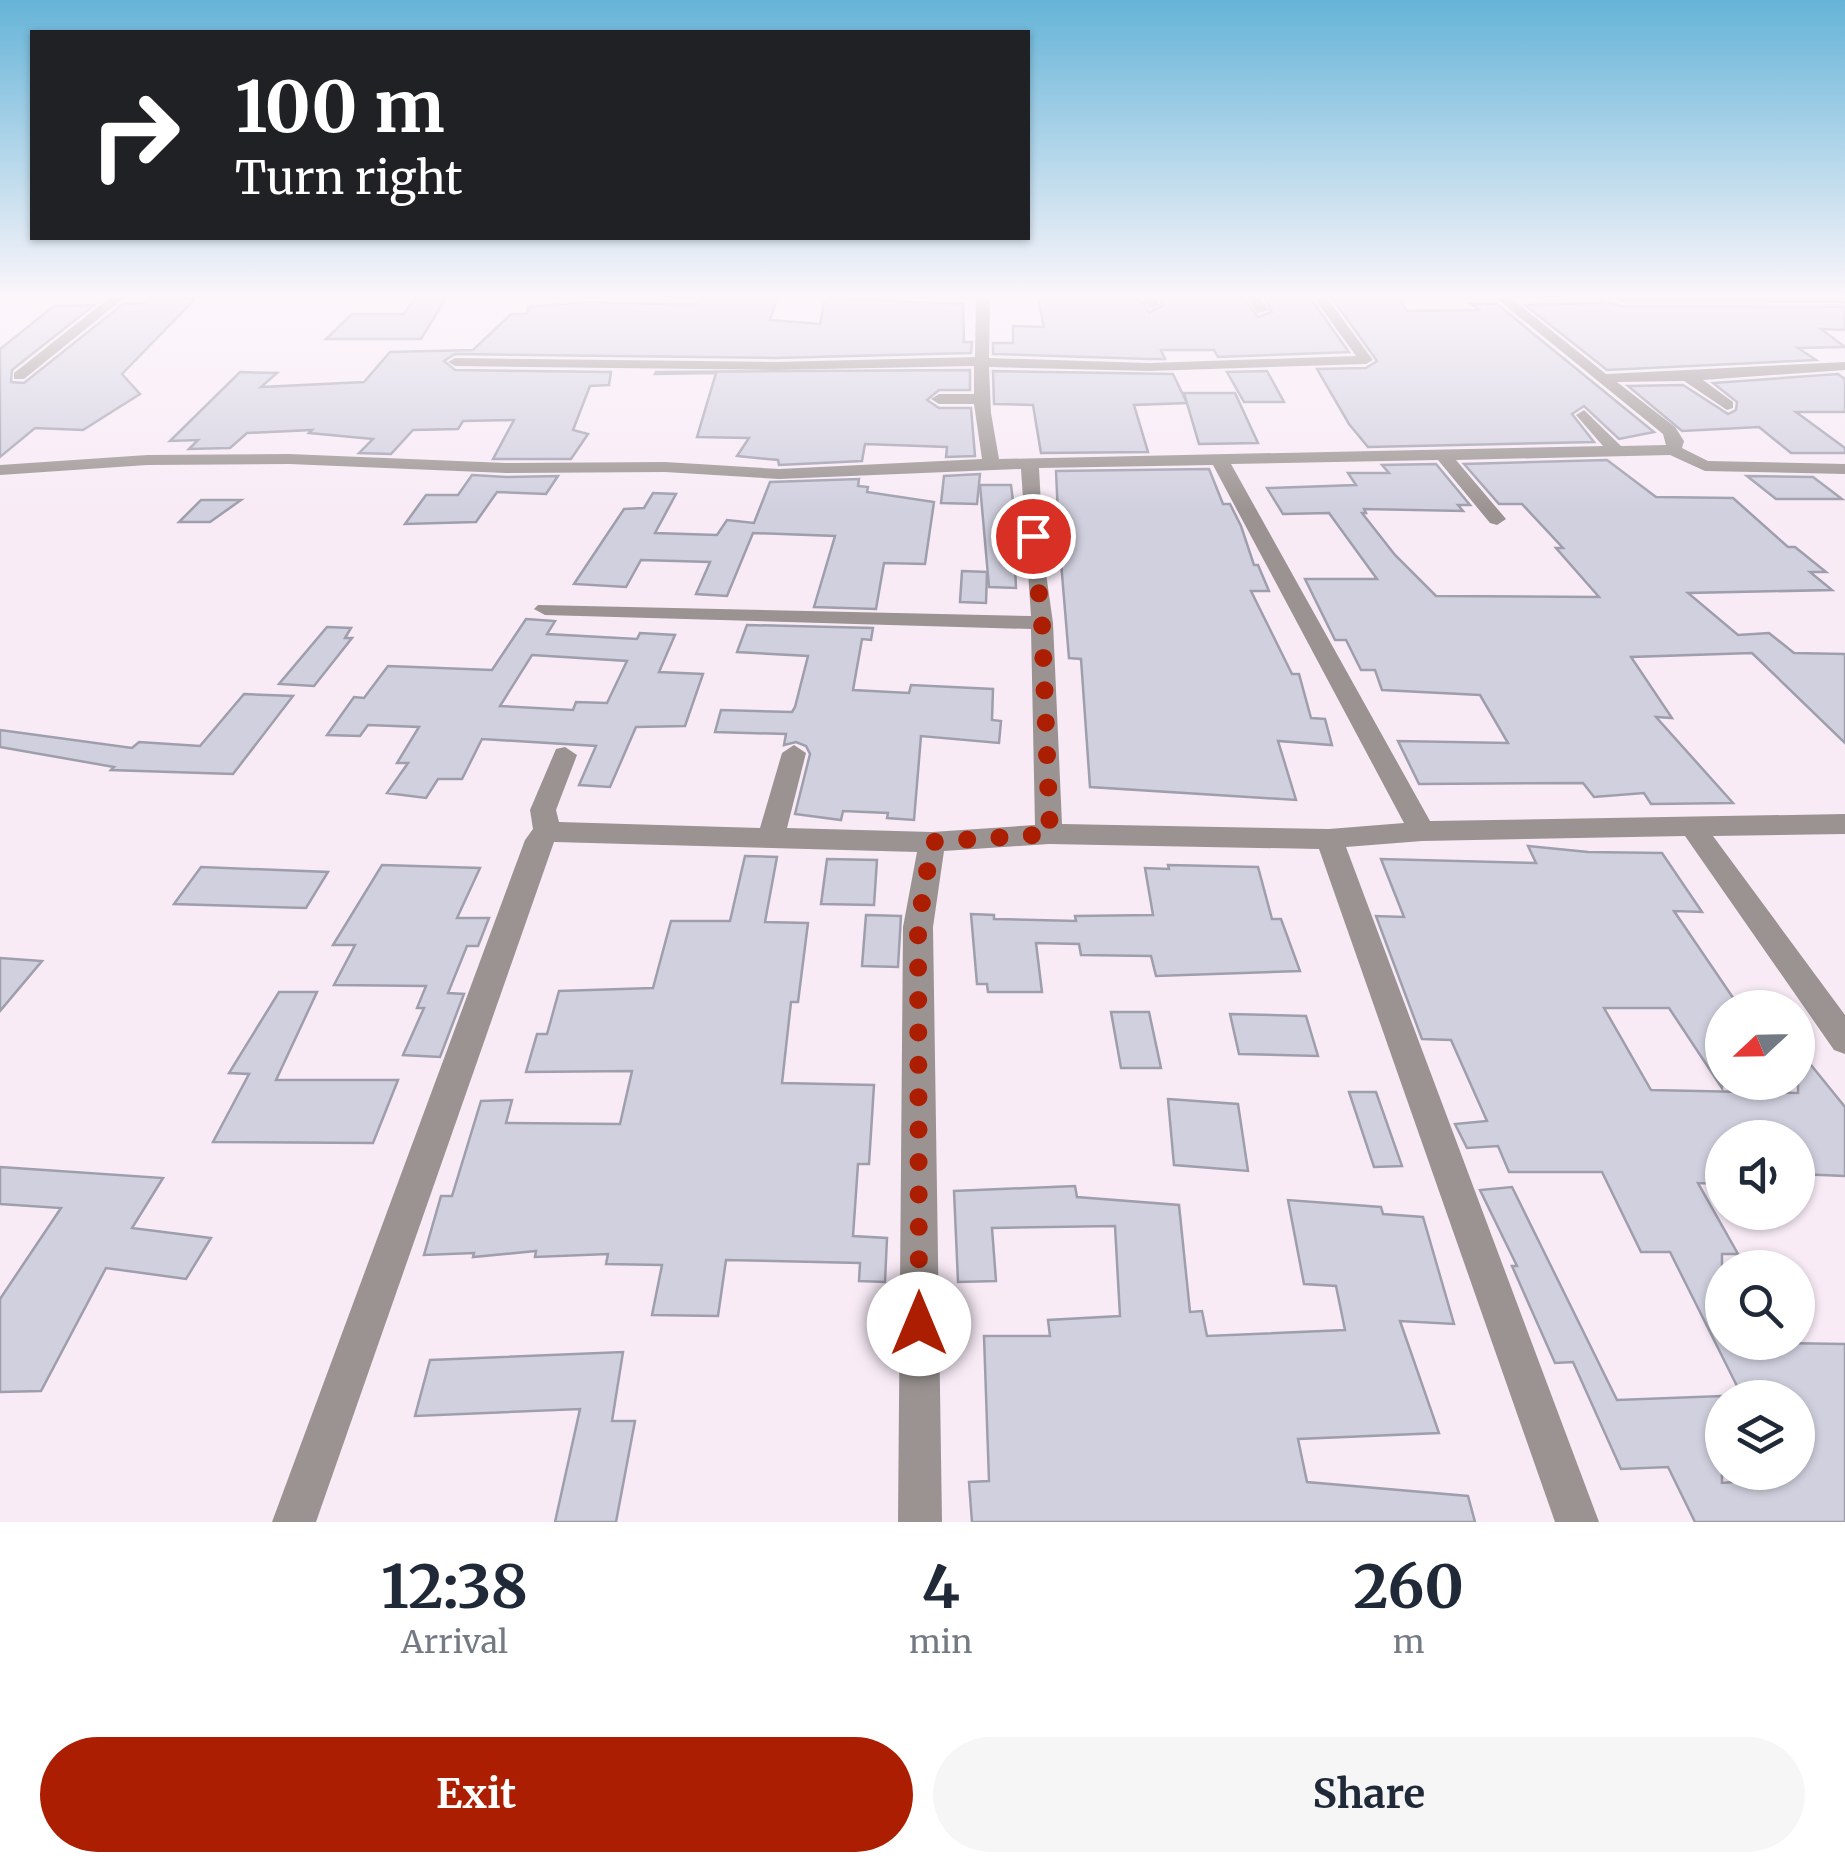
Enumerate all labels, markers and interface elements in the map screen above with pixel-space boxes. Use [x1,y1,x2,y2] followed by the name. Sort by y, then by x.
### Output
[235,63,445,151] text: 100 m
[70,70,200,200] icon: right
[235,150,463,206] text: Turn right
[991,494,1076,579] pin
[1006,509,1061,564] icon: arrive
[1705,990,1815,1100] north arrow
[1705,990,1815,1490] map controls
[1705,1120,1815,1230] button: sound
[1705,1250,1815,1360] button: search
[867,1272,971,1376] position arrow
[1705,1380,1815,1490] button: layers
[381,1549,528,1624] text: 12:38
[922,1549,960,1624] text: 4
[1353,1549,1464,1624] text: 260
[401,1622,508,1662] text: Arrival
[909,1622,972,1662] text: min
[1393,1622,1425,1662] text: m
[40,1737,913,1852] button: Exit
[933,1737,1805,1852] button: Share

